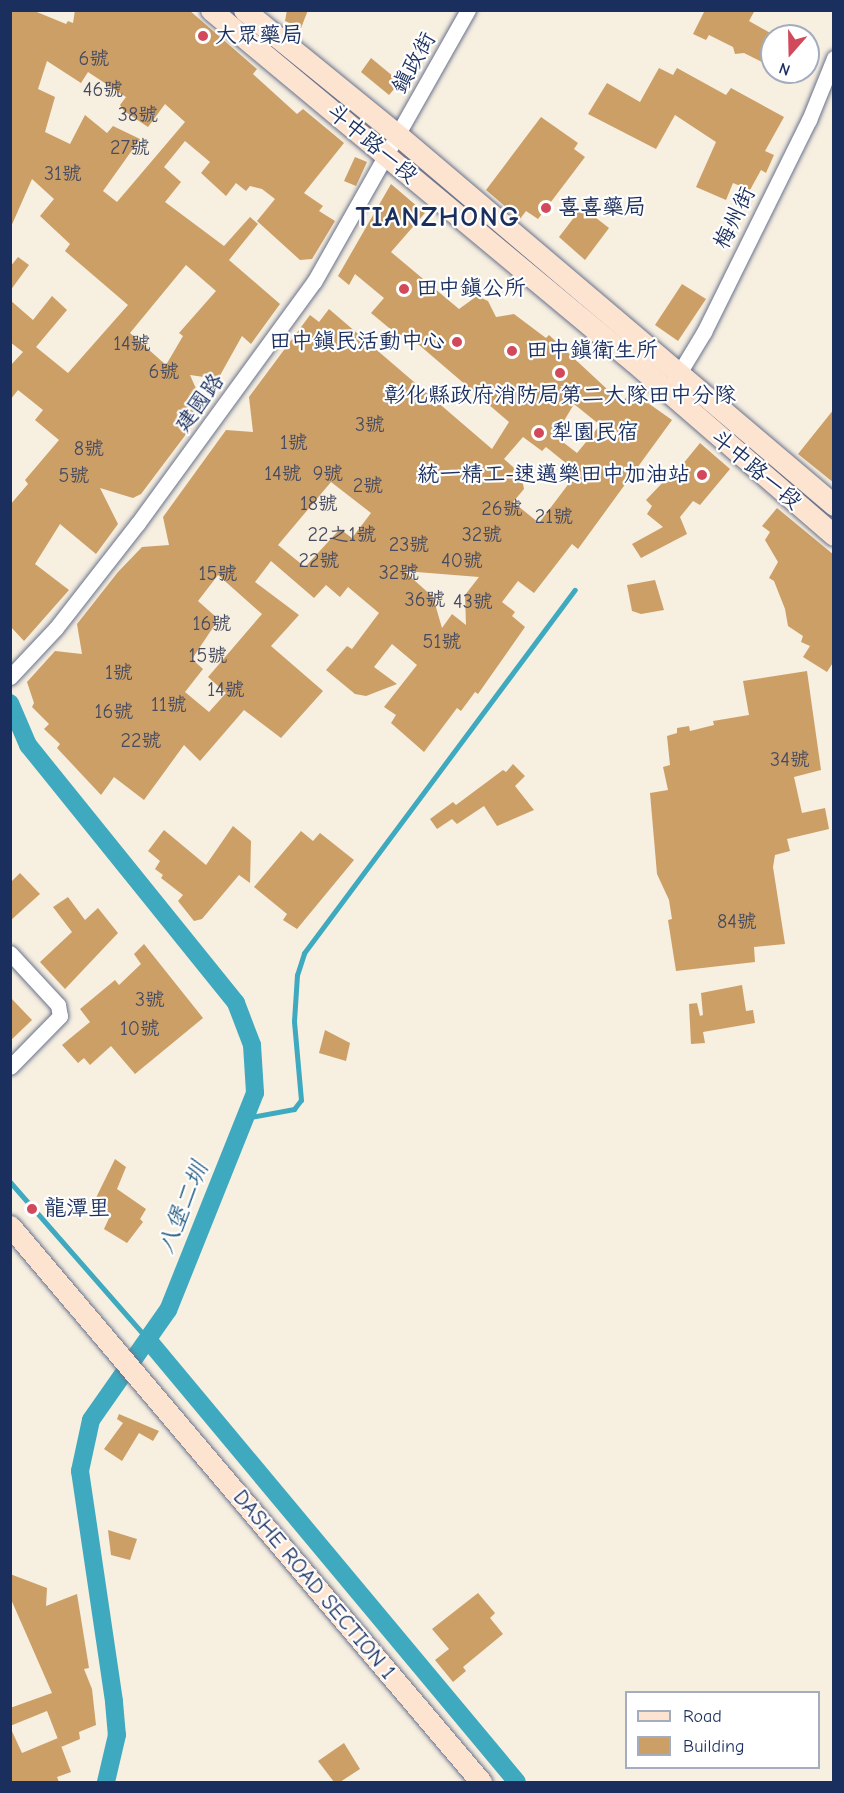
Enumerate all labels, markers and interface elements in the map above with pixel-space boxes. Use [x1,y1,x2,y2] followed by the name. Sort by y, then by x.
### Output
[215,23,303,49] place label: 大眾藥局
[760,24,820,84] north arrow
[386,28,442,98] street label: 鎮政街
[196,29,210,43] marker: 大眾藥局
[79,46,109,70] house number: 6號
[777,59,793,79] text: N
[83,77,123,101] house number: 46號
[321,99,423,189] street label: 斗中路一段
[118,102,158,126] house number: 38號
[110,135,150,159] house number: 27號
[44,161,82,185] house number: 31號
[709,183,761,253] street label: 梅州街
[558,195,646,221] place label: 喜喜藥局
[355,200,521,234] district label: TIANZHONG
[539,201,553,215] marker: 喜喜藥局
[416,276,526,302] place label: 田中鎮公所
[397,282,411,296] marker: 田中鎮公所
[269,329,445,355] place label: 田中鎮民活動中心
[113,331,151,355] house number: 14號
[450,335,464,349] marker: 田中鎮民活動中心
[526,338,658,364] place label: 田中鎮衛生所
[503,342,521,360] marker: 田中鎮衛生所
[149,359,179,383] house number: 6號
[553,366,567,380] marker: 彰化縣政府消防局第二大隊田中分隊
[170,369,230,437] street label: 建國路
[384,383,736,409] place label: 彰化縣政府消防局第二大隊田中分隊
[355,412,385,436] house number: 3號
[551,420,639,446] place label: 犁園民宿
[705,425,807,515] street label: 斗中路一段
[532,426,546,440] marker: 犁園民宿
[280,430,308,454] house number: 1號
[74,436,104,460] house number: 8號
[264,461,302,485] house number: 14號
[313,461,343,485] house number: 9號
[417,462,690,488] place label: 統一精工-速邁樂田中加油站
[59,463,89,487] house number: 5號
[695,468,709,482] marker: 統一精工-速邁樂田中加油站
[353,473,383,497] house number: 2號
[300,491,338,515] house number: 18號
[481,496,523,520] house number: 26號
[535,504,573,528] house number: 21號
[308,522,376,546] house number: 22之1號
[462,522,502,546] house number: 32號
[389,532,429,556] house number: 23號
[299,548,339,572] house number: 22號
[441,548,483,572] house number: 40號
[379,560,419,584] house number: 32號
[199,561,237,585] house number: 15號
[405,587,445,611] house number: 36號
[453,589,493,613] house number: 43號
[193,611,231,635] house number: 16號
[423,629,461,653] house number: 51號
[189,643,227,667] house number: 15號
[105,660,133,684] house number: 1號
[207,677,245,701] house number: 14號
[151,692,187,716] house number: 11號
[95,699,133,723] house number: 16號
[121,728,161,752] house number: 22號
[770,747,810,771] house number: 34號
[717,909,757,933] house number: 84號
[135,987,165,1011] house number: 3號
[120,1016,160,1040] house number: 10號
[152,1158,214,1258] water label: 八堡二圳
[44,1196,110,1222] place label: 龍潭里
[25,1202,39,1216] marker: 龍潭里
[227,1485,401,1685] street label: DASHE ROAD SECTION 1
[625,1691,820,1769] legend
[683,1706,722,1727] text: Road
[683,1736,745,1757] text: Building

